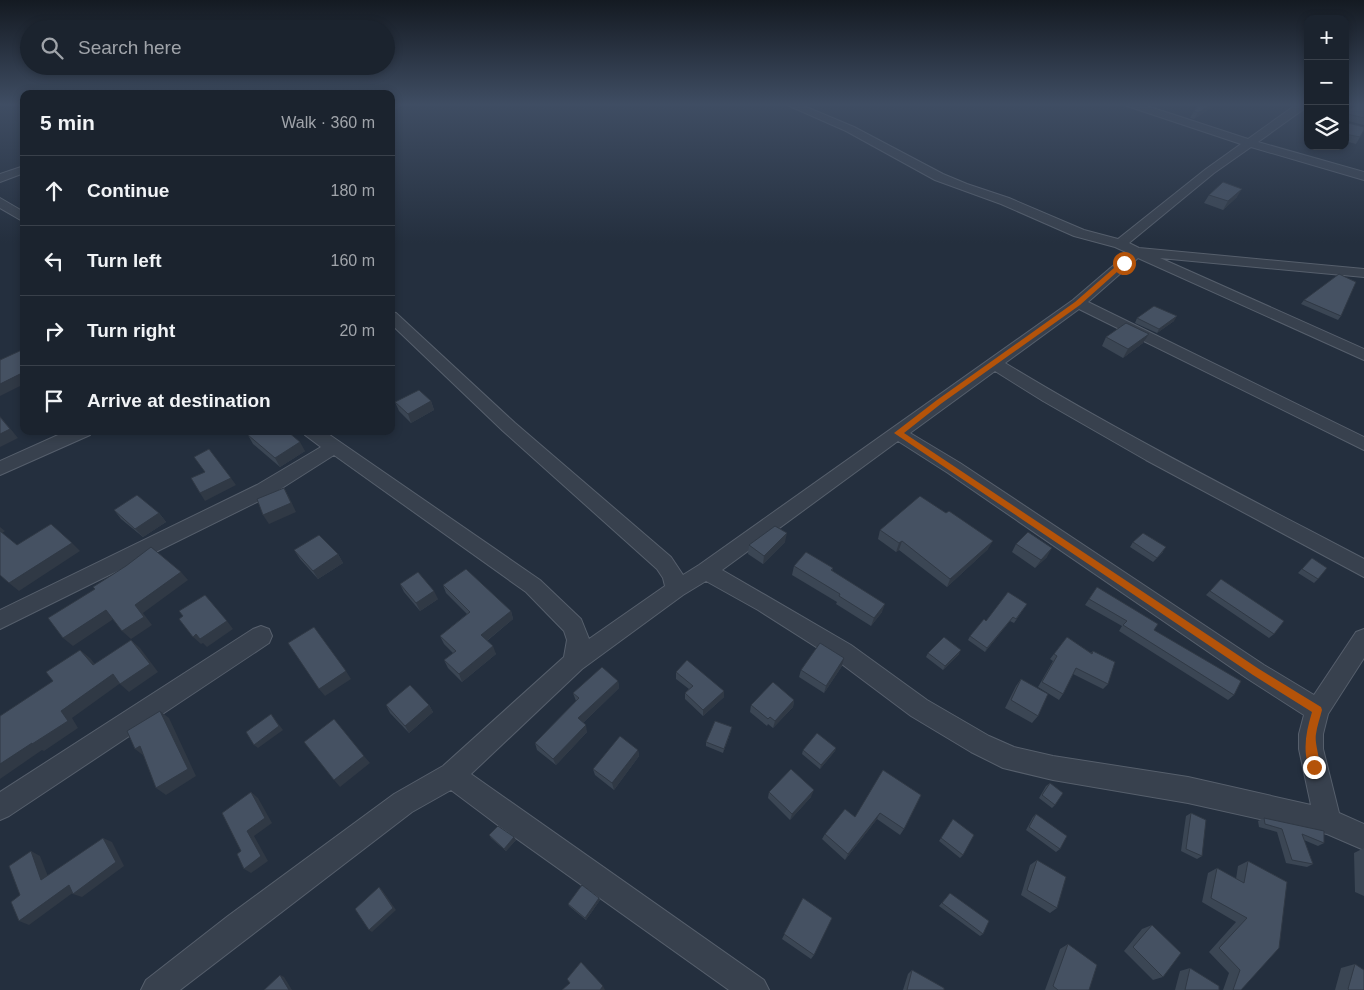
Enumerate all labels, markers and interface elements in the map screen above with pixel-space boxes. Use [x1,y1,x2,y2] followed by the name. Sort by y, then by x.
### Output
[1304,15,1349,150] map controls
[1304,15,1349,60] button: +
[20,20,395,75] search box
[38,34,66,62] icon: search
[78,37,182,58] text: Search here
[1304,60,1349,105] button: −
[1304,105,1349,150] button: layers
[40,111,95,134] text: 5 min
[281,114,375,131] text: Walk · 360 m
[40,177,68,205] icon: ahead
[87,180,169,201] text: Continue
[331,182,375,199] text: 180 m
[40,247,68,275] icon: left
[87,250,162,271] text: Turn left
[331,252,375,269] text: 160 m
[1113,252,1136,275] route start
[40,317,68,345] icon: right
[87,320,175,341] text: Turn right
[339,322,375,339] text: 20 m
[40,387,68,415] icon: arrive
[87,390,271,411] text: Arrive at destination
[1303,756,1326,779] route end

